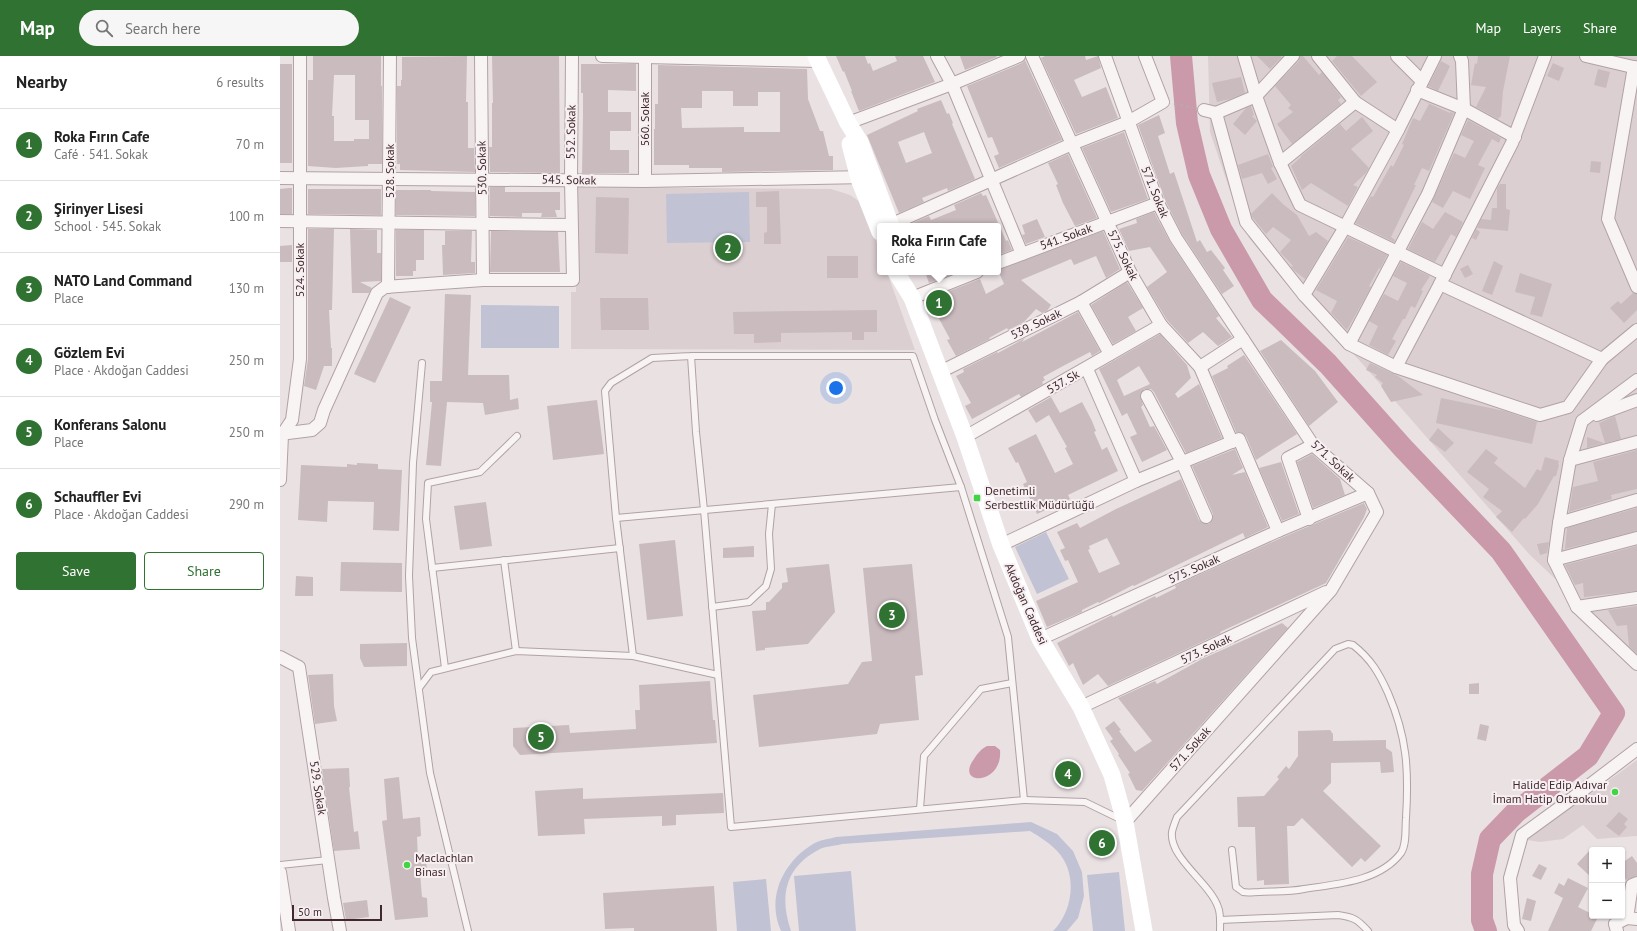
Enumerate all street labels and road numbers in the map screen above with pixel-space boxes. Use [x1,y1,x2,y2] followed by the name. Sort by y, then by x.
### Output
[637,91,652,146] street label: 560. Sokak
[563,104,578,159] street label: 552. Sokak
[474,140,489,195] street label: 530. Sokak
[382,143,397,198] street label: 528. Sokak
[1138,164,1173,220] street label: 571. Sokak
[542,172,597,187] street label: 545. Sokak
[1038,220,1094,253] street label: 541. Sokak
[1105,227,1142,283] street label: 575. Sokak
[292,242,307,297] street label: 524. Sokak
[1008,305,1064,342] street label: 539. Sokak
[1044,366,1082,397] street label: 537. Sk
[1308,436,1359,485] street label: 571. Sokak
[1166,550,1222,587] street label: 575. Sokak
[1002,561,1051,647] street label: Akdoğan Caddesi
[1178,630,1234,667] street label: 573. Sokak
[1166,723,1214,774] street label: 571. Sokak
[307,760,330,816] street label: 529. Sokak

